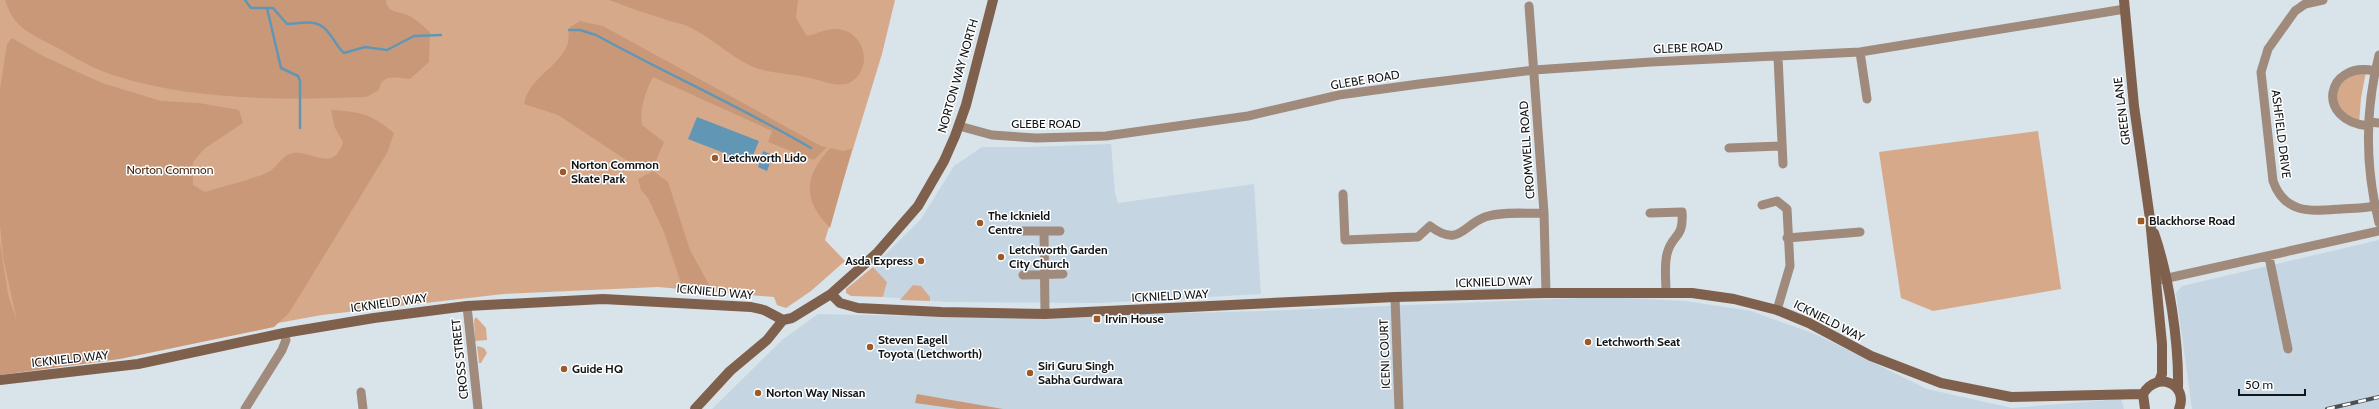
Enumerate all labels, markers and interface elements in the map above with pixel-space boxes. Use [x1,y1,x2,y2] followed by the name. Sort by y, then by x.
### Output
[934,17,981,135] street label: NORTON WAY NORTH
[1653,39,1723,56] street label: GLEBE ROAD
[1329,67,1401,92] street label: GLEBE ROAD
[2110,76,2133,146] street label: GREEN LANE
[2269,89,2294,180] street label: ASHFIELD DRIVE
[1516,100,1537,200] street label: CROMWELL ROAD
[1011,116,1081,131] street label: GLEBE ROAD
[723,150,807,165] place label: Letchworth Lido
[710,153,720,163] marker: Letchworth Lido
[571,157,659,186] place label: Norton Common Skate Park
[127,162,214,177] park label: Norton Common
[558,167,568,177] marker: Norton Common Skate Park
[988,208,1050,237] place label: The Icknield Centre
[2149,213,2235,228] place label: Blackhorse Road
[2136,216,2146,226] marker: Blackhorse Road
[975,218,985,228] marker: The Icknield Centre
[1009,242,1108,271] place label: Letchworth Garden City Church
[996,252,1006,262] marker: Letchworth Garden City Church
[845,253,913,268] place label: Asda Express
[916,256,926,266] marker: Asda Express
[1455,273,1533,290] street label: ICKNIELD WAY
[676,281,754,302] street label: ICKNIELD WAY
[1131,286,1209,305] street label: ICKNIELD WAY
[350,290,428,315] street label: ICKNIELD WAY
[1791,296,1867,345] street label: ICKNIELD WAY
[1105,311,1164,326] place label: Irvin House
[1092,314,1102,324] marker: Irvin House
[448,317,471,400] street label: CROSS STREET
[1376,318,1393,389] street label: ICENI COURT
[878,332,982,361] place label: Steven Eagell Toyota (Letchworth)
[1596,334,1680,349] place label: Letchworth Seat
[1583,337,1593,347] marker: Letchworth Seat
[865,342,875,352] marker: Steven Eagell Toyota (Letchworth)
[31,347,109,370] street label: ICKNIELD WAY
[1038,358,1123,387] place label: Siri Guru Singh Sabha Gurdwara
[572,361,623,376] place label: Guide HQ
[559,364,569,374] marker: Guide HQ
[1025,368,1035,378] marker: Siri Guru Singh Sabha Gurdwara
[2239,371,2305,397] scale bar
[2245,377,2273,392] text: 50 m
[766,385,865,400] place label: Norton Way Nissan
[753,388,763,398] marker: Norton Way Nissan

